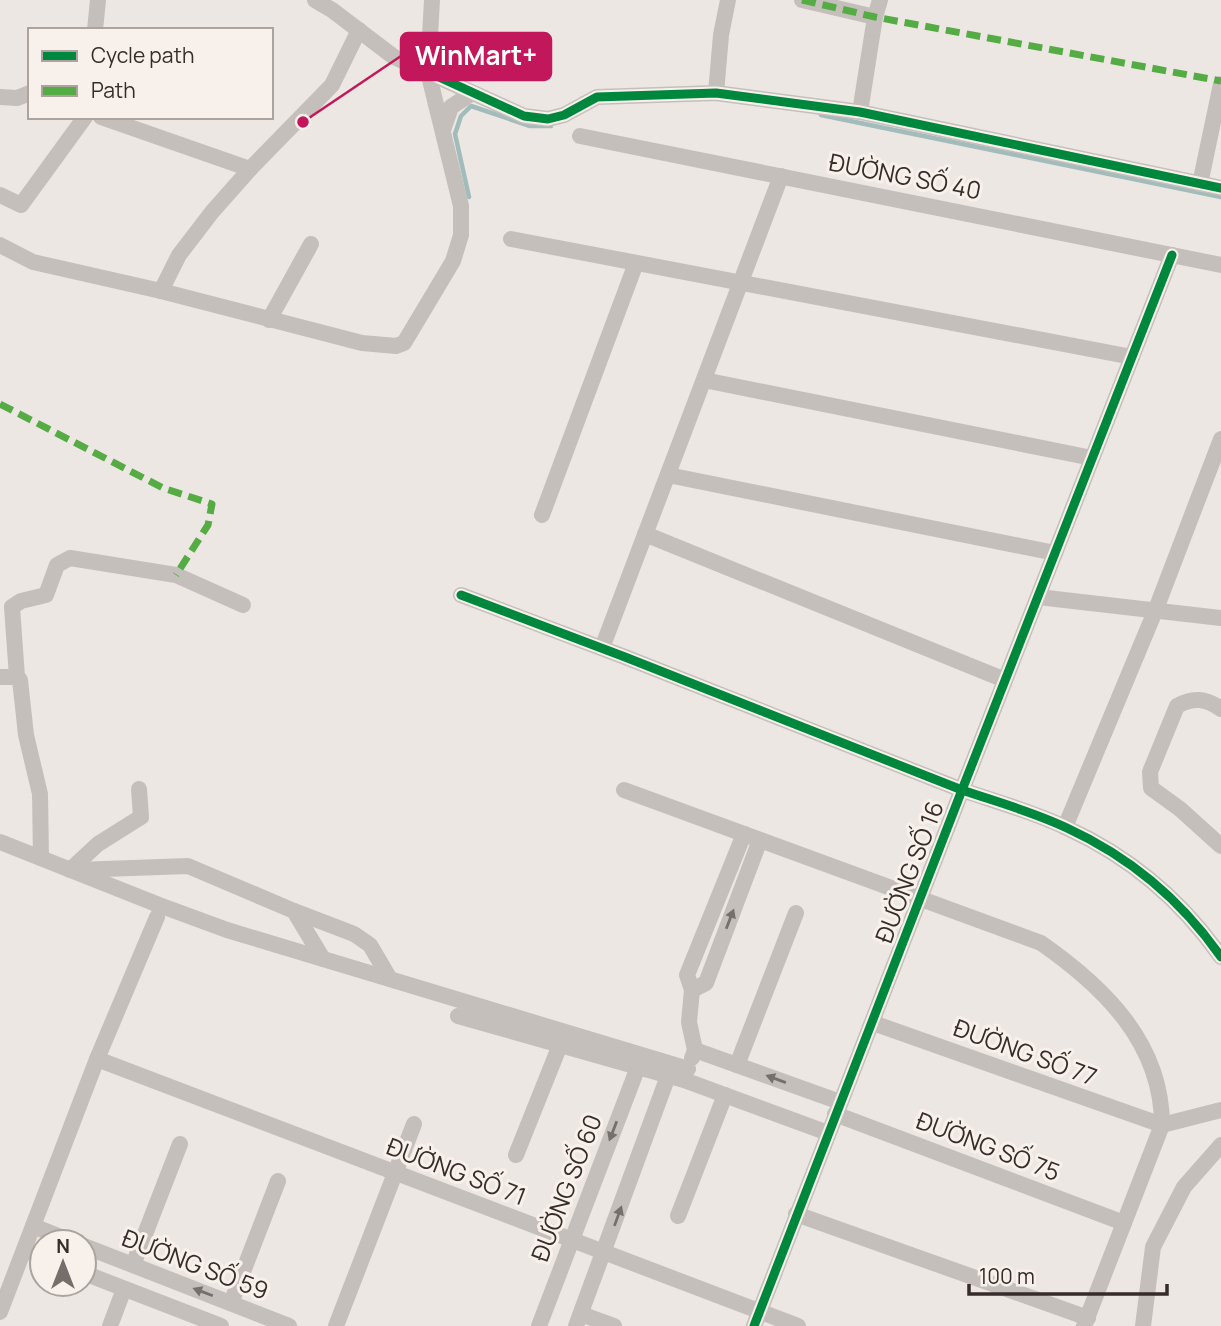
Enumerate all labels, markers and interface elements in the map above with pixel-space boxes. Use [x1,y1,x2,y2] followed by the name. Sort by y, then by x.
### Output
[28,28,273,119] legend
[401,33,551,80] callout: WinMart+
[415,37,537,73] text: WinMart+
[91,41,194,69] text: Cycle path
[91,76,136,104] text: Path
[827,145,984,206] street label: ĐƯỜNG SỐ 40
[866,796,951,947] street label: ĐƯỜNG SỐ 16
[725,909,736,930] one-way arrow
[949,1010,1102,1093] street label: ĐƯỜNG SỐ 77
[765,1073,786,1084] one-way arrow
[912,1103,1065,1188] street label: ĐƯỜNG SỐ 75
[522,1109,609,1266] street label: ĐƯỜNG SỐ 60
[608,1120,619,1141] one-way arrow
[382,1129,531,1212] street label: ĐƯỜNG SỐ 71
[613,1206,624,1227] one-way arrow
[118,1221,273,1307] street label: ĐƯỜNG SỐ 59
[28,1228,98,1298] north arrow
[56,1233,70,1259] text: N
[969,1252,1167,1296] scale bar
[979,1262,1035,1290] text: 100 m
[192,1287,213,1298] one-way arrow

